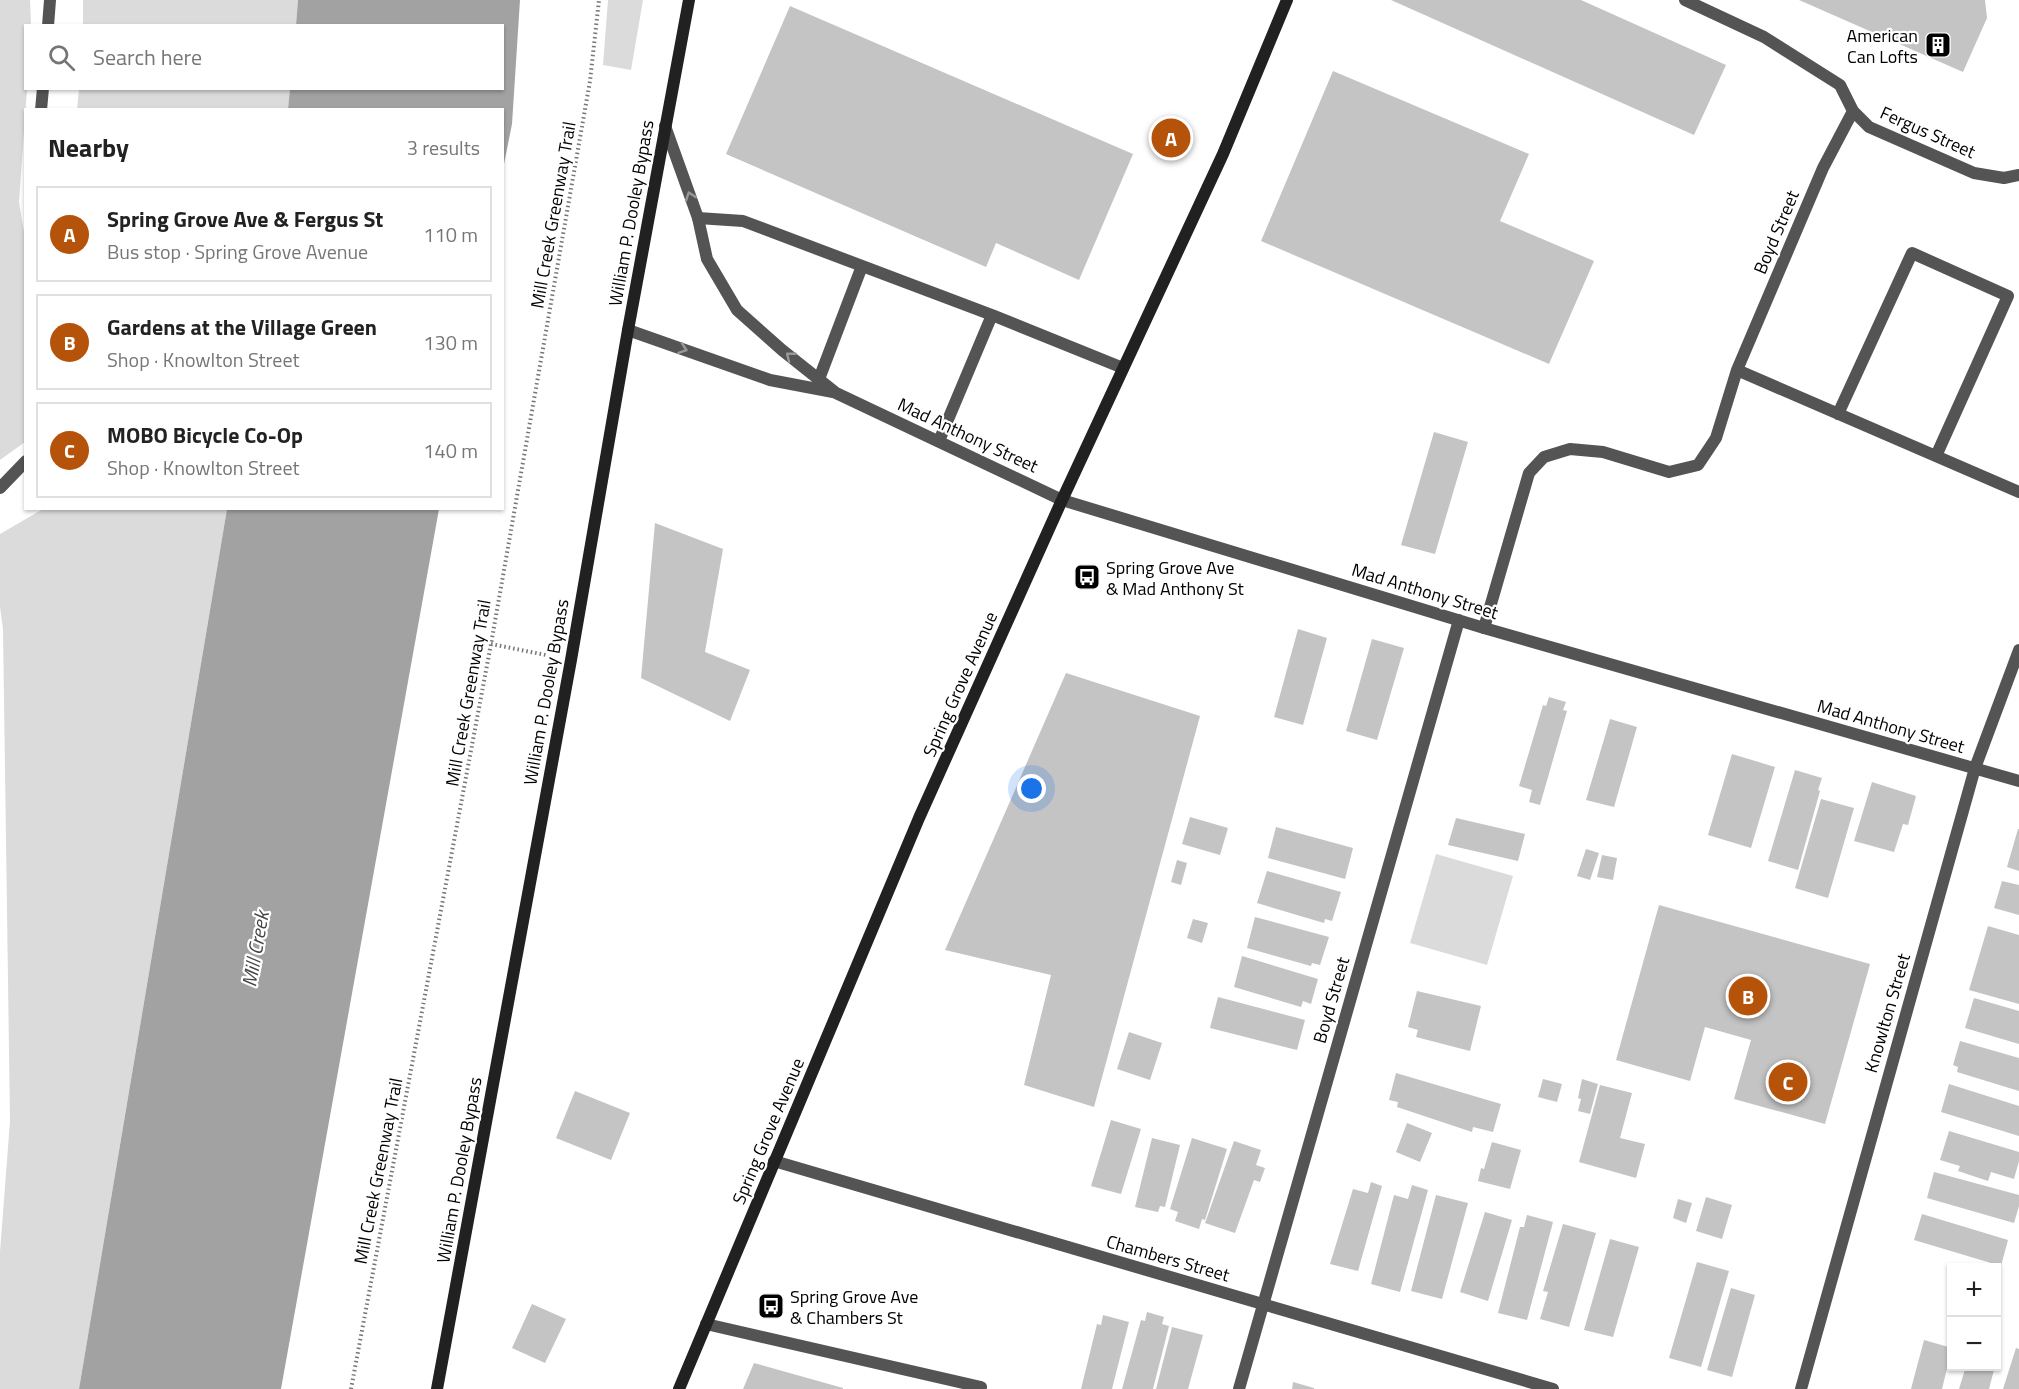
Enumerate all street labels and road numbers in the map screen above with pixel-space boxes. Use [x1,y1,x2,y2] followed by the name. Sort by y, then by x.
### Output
[1876,99,1981,165] street label: Fergus Street
[601,118,661,308] street label: William P. Dooley Bypass
[523,119,583,311] street label: Mill Creek Greenway Trail
[1746,185,1806,278] street label: Boyd Street
[893,391,1043,480] street label: Mad Anthony Street
[1348,556,1502,626] street label: Mad Anthony Street
[438,597,498,789] street label: Mill Creek Greenway Trail
[516,597,576,787] street label: William P. Dooley Bypass
[916,607,1004,761] street label: Spring Grove Avenue
[1814,692,1968,760] street label: Mad Anthony Street
[1857,950,1917,1076] street label: Knowlton Street
[1306,953,1356,1046] street label: Boyd Street
[725,1054,811,1208] street label: Spring Grove Avenue
[429,1075,489,1265] street label: William P. Dooley Bypass
[347,1076,409,1266] street label: Mill Creek Greenway Trail
[1103,1228,1233,1289] street label: Chambers Street

